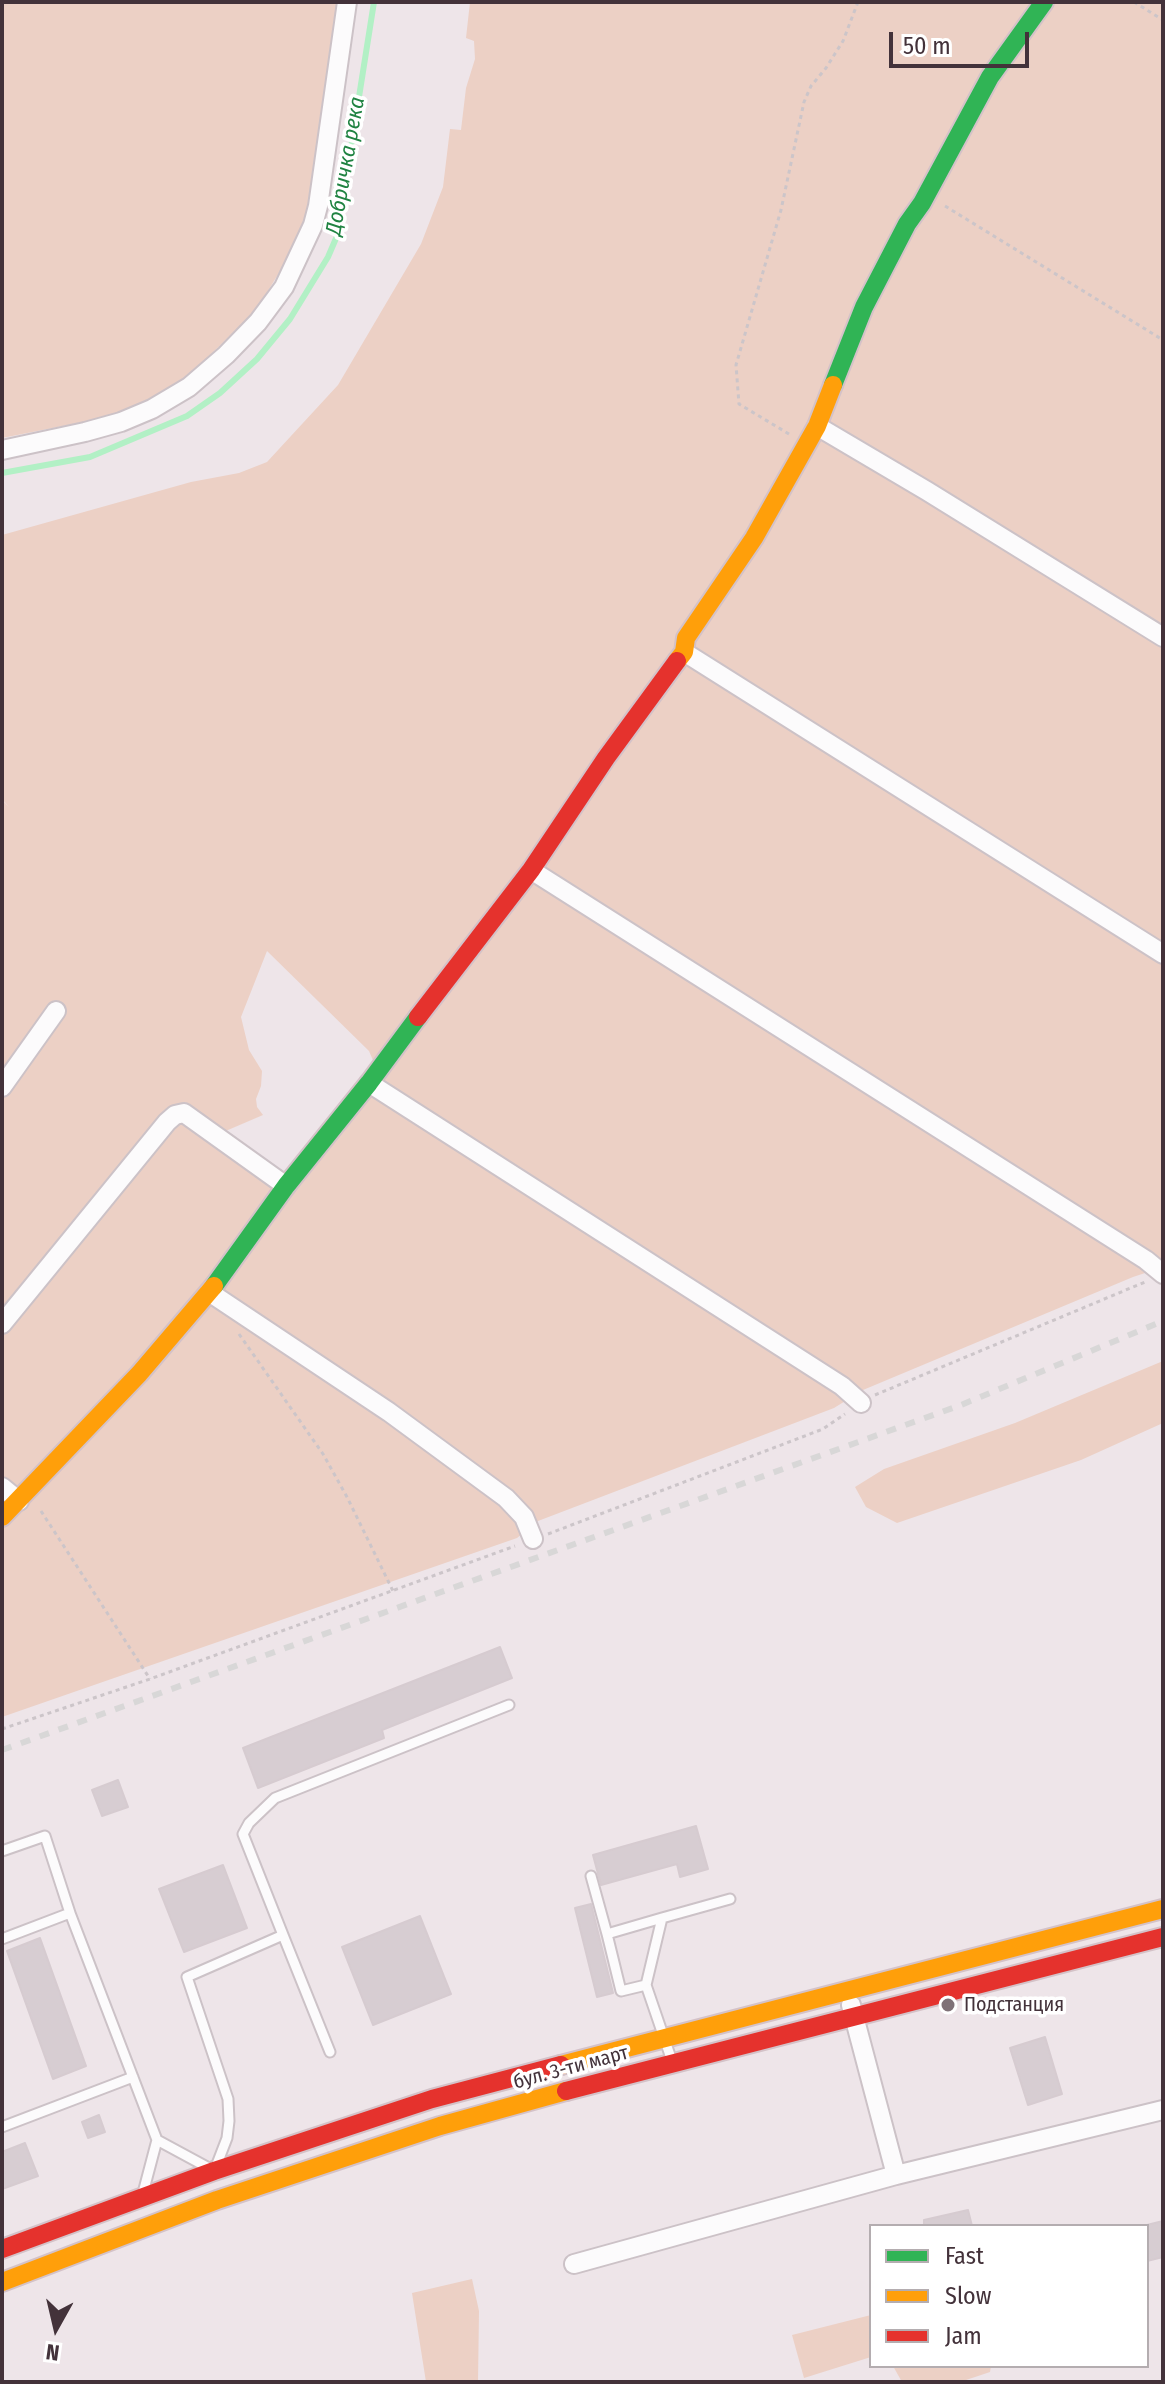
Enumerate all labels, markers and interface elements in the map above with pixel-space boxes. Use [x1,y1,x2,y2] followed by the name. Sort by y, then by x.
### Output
[893,16,1033,66] scale bar
[903,32,951,60] text: 50 m
[321,95,371,237] water label: Добричка река
[964,1993,1064,2017] place label: Подстанция
[939,1996,957,2014] marker: Подстанция
[511,2041,631,2095] street label: бул. 3-ти март
[869,2224,1149,2368] legend
[945,2242,984,2270] text: Fast
[945,2282,991,2310] text: Slow
[16,2288,96,2368] north arrow
[945,2322,982,2350] text: Jam
[44,2338,61,2367] text: N

